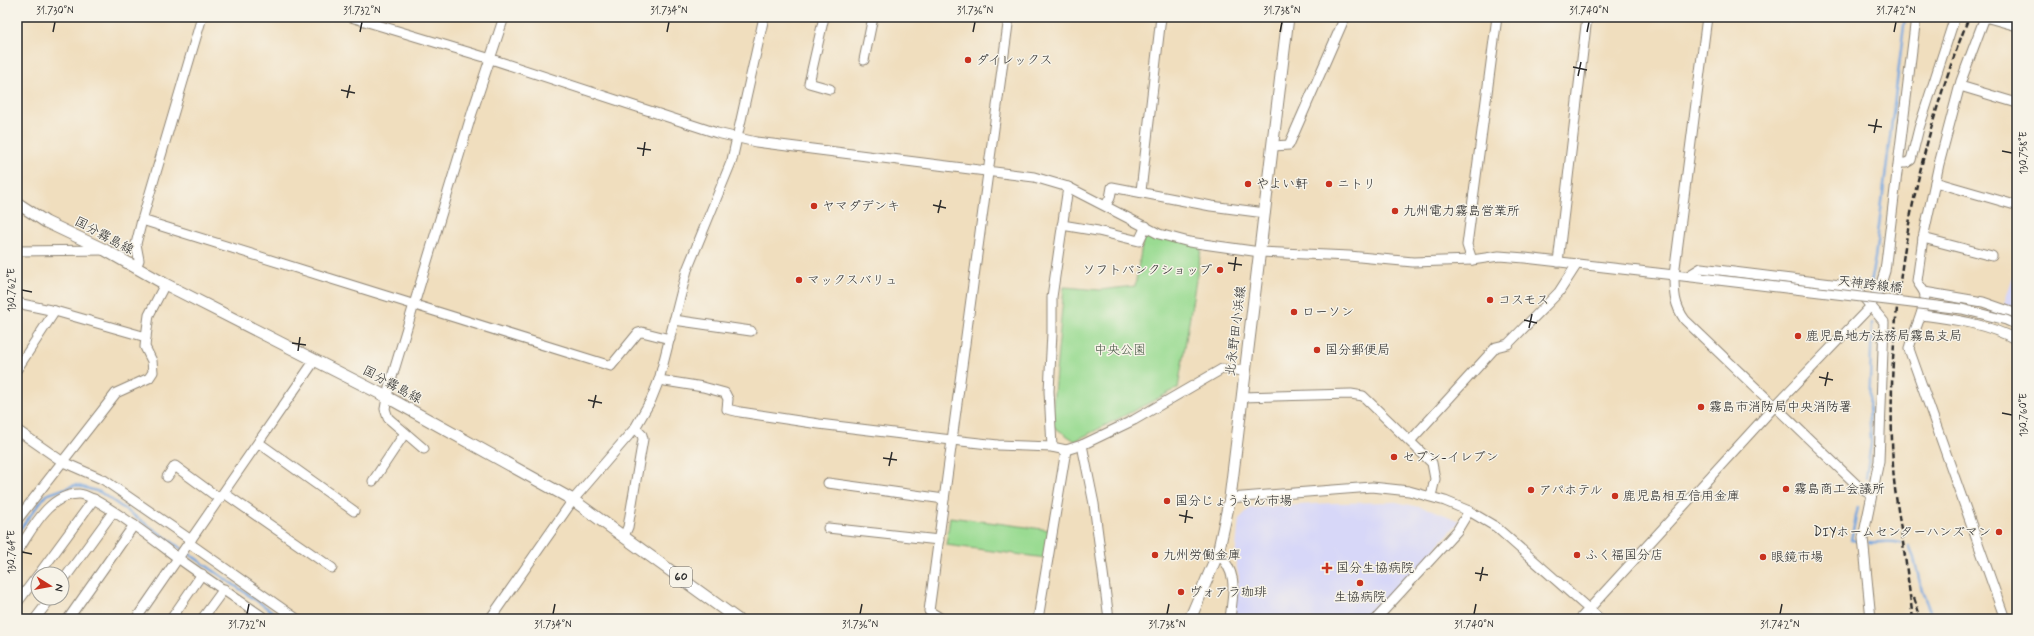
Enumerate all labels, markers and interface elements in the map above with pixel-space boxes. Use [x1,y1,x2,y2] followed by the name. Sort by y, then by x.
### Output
[36,4,74,18] text: 31.730°N
[343,4,381,18] text: 31.732°N
[650,4,688,18] text: 31.734°N
[957,4,993,18] text: 31.736°N
[1264,4,1301,18] text: 31.738°N
[1569,4,1609,18] text: 31.740°N
[1876,4,1916,18] text: 31.742°N
[976,52,1052,69] place label: ダイレックス
[963,55,973,65] marker: ダイレックス
[2017,131,2031,175] text: 130.758°E
[1256,176,1308,193] place label: やよい軒
[1337,176,1376,193] place label: ニトリ
[1243,179,1253,189] marker: やよい軒
[1324,179,1334,189] marker: ニトリ
[822,198,900,215] place label: ヤマダデンキ
[809,201,819,211] marker: ヤマダデンキ
[1403,203,1520,220] place label: 九州電力霧島営業所
[1390,206,1400,216] marker: 九州電力霧島営業所
[71,213,138,259] street label: 国分霧島線
[1083,262,1212,279] place label: ソフトバンクショップ
[1215,265,1225,275] marker: ソフトバンクショップ
[5,268,19,312] text: 130.762°E
[807,272,898,289] place label: マックスバリュ
[1837,273,1903,297] street label: 天神跨線橋
[794,275,804,285] marker: マックスバリュ
[1222,284,1250,377] street label: 北永野田小浜線
[1498,292,1549,309] place label: コスモス
[1485,295,1495,305] marker: コスモス
[1302,304,1354,321] place label: ローソン
[1289,307,1299,317] marker: ローソン
[1806,328,1962,345] place label: 鹿児島地方法務局霧島支局
[1793,331,1803,341] marker: 鹿児島地方法務局霧島支局
[1094,342,1146,359] park label: 中央公園
[1325,342,1390,359] place label: 国分郵便局
[1312,345,1322,355] marker: 国分郵便局
[359,362,426,408] street label: 国分霧島線
[2017,393,2031,437] text: 130.760°E
[1709,399,1852,416] place label: 霧島市消防局中央消防署
[1696,402,1706,412] marker: 霧島市消防局中央消防署
[1402,449,1499,466] place label: セブン-イレブン
[1389,452,1399,462] marker: セブン-イレブン
[1794,481,1885,498] place label: 霧島商工会議所
[1539,482,1603,499] place label: アパホテル
[1781,484,1791,494] marker: 霧島商工会議所
[1526,485,1536,495] marker: アパホテル
[1623,488,1740,505] place label: 鹿児島相互信用金庫
[1610,491,1620,501] marker: 鹿児島相互信用金庫
[1175,493,1292,510] place label: 国分じょうもん市場
[1162,496,1172,506] marker: 国分じょうもん市場
[1813,524,1991,541] place label: DIYホームセンターハンズマン
[1994,527,2004,537] marker: DIYホームセンターハンズマン
[5,530,19,574] text: 130.764°E
[1163,547,1241,564] place label: 九州労働金庫
[1585,547,1663,564] place label: ふく福国分店
[1771,549,1823,566] place label: 眼鏡市場
[1150,550,1160,560] marker: 九州労働金庫
[1572,550,1582,560] marker: ふく福国分店
[1758,552,1768,562] marker: 眼鏡市場
[1336,560,1414,577] place label: 国分生協病院
[1321,562,1333,574] marker: 国分生協病院
[30,566,70,606] north arrow
[670,567,692,587] road number: 60
[1355,578,1365,588] marker: 生協病院
[51,583,66,593] text: N
[1189,584,1267,601] place label: ヴォアラ珈琲
[1176,587,1186,597] marker: ヴォアラ珈琲
[1334,589,1386,606] place label: 生協病院
[228,618,266,632] text: 31.732°N
[534,618,572,632] text: 31.734°N
[842,618,878,632] text: 31.736°N
[1149,618,1186,632] text: 31.738°N
[1454,618,1494,632] text: 31.740°N
[1760,618,1800,632] text: 31.742°N

